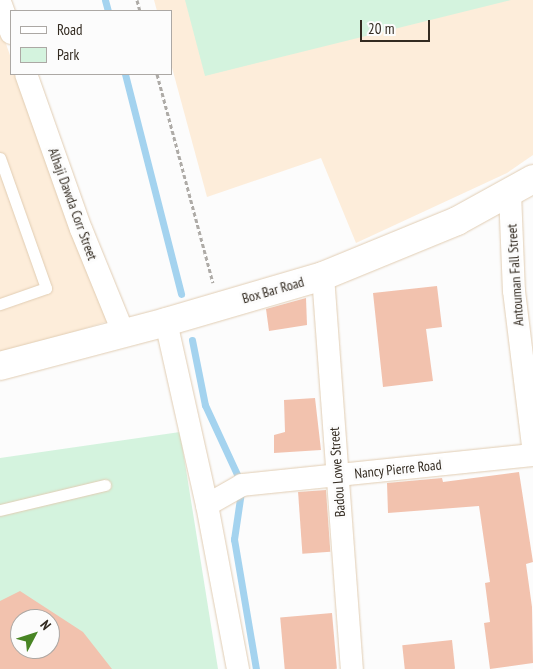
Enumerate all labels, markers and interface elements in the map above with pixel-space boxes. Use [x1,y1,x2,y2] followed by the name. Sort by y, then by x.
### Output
[10,10,172,75] legend
[363,10,433,42] scale bar
[368,19,394,38] text: 20 m
[57,20,83,39] text: Road
[57,45,79,64] text: Park
[45,146,101,262] street label: Alhaji Dawda Corr Street
[503,223,527,327] street label: Antouman Fall Street
[240,273,306,307] street label: Box Bar Road
[325,426,349,518] street label: Badou Lowe Street
[353,456,443,482] street label: Nancy Pierre Road
[10,609,60,659] north arrow
[36,616,55,634] text: N

